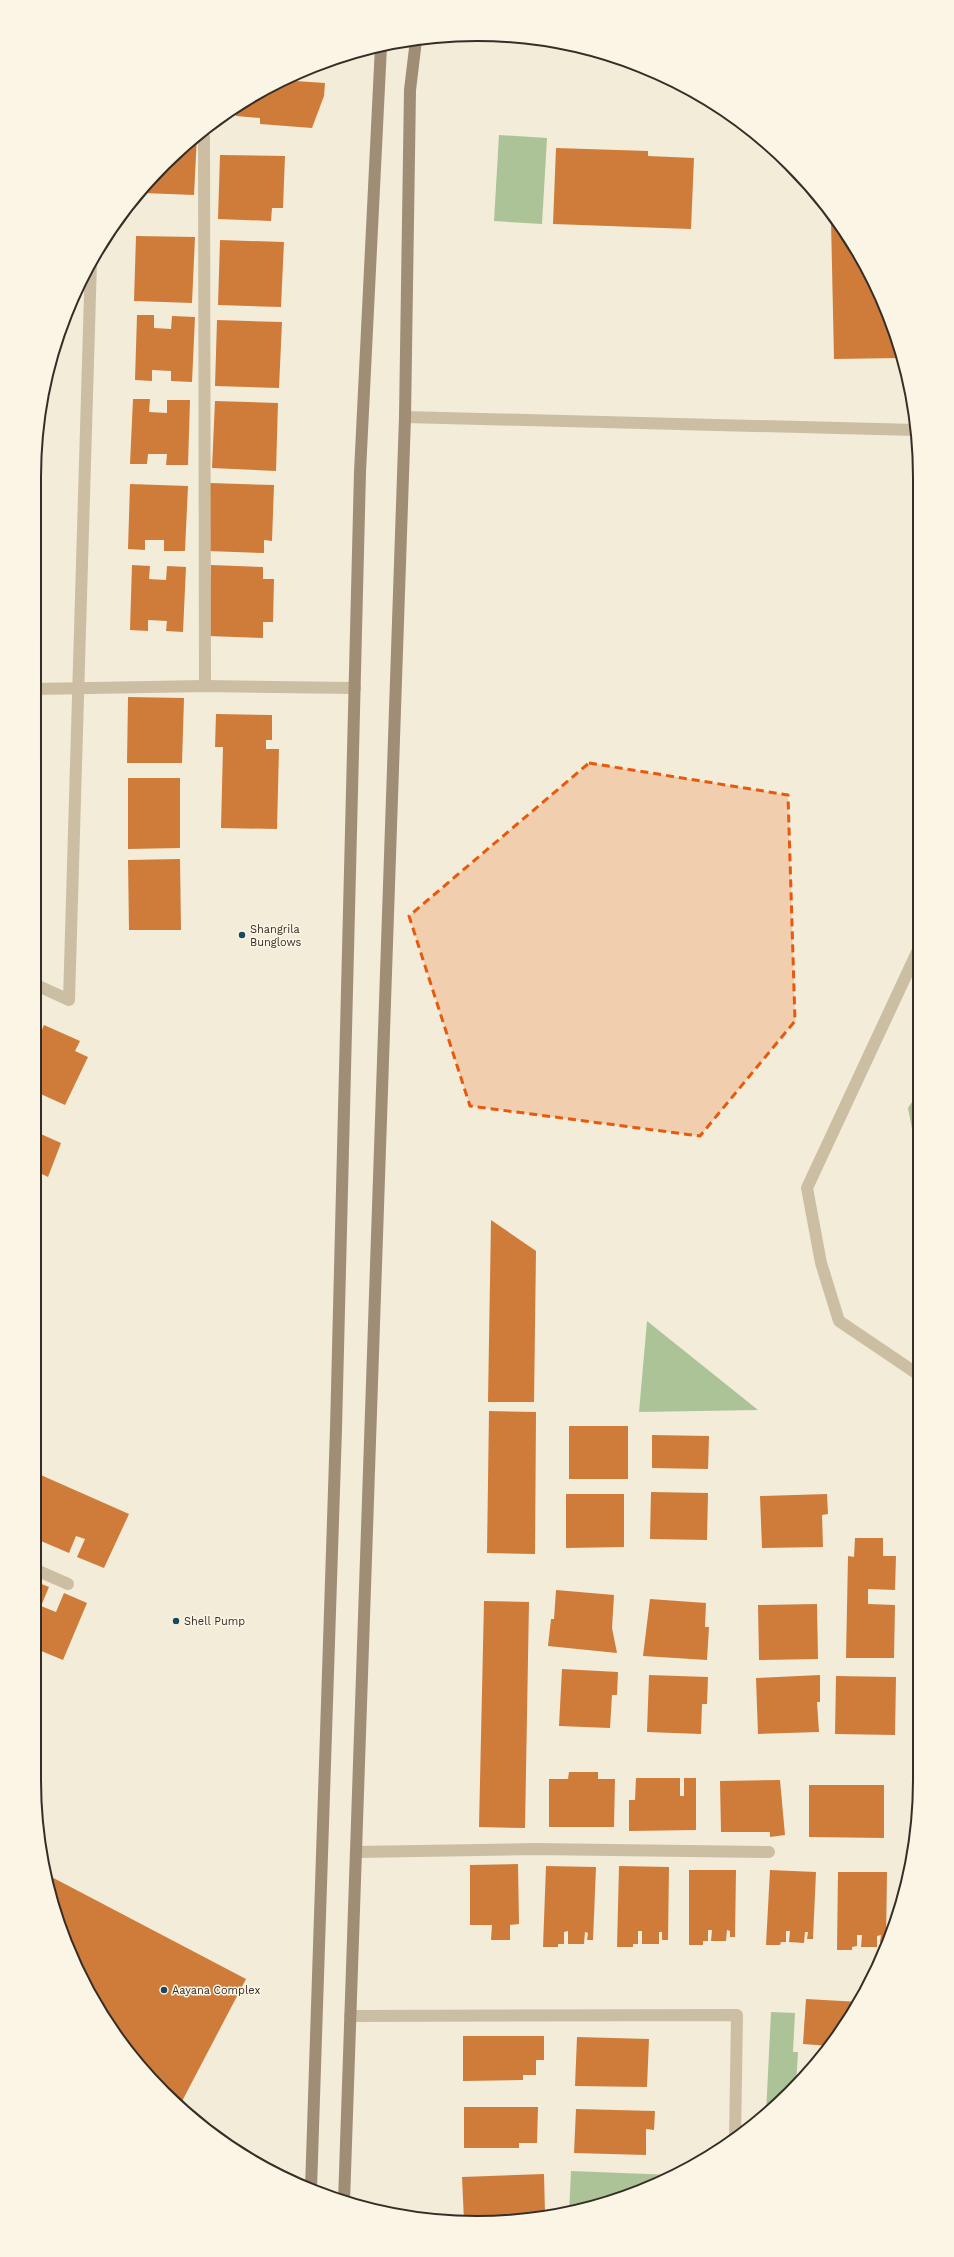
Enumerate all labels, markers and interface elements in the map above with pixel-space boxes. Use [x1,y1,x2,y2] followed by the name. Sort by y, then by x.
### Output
[250,923,301,949] place label: Shangrila Bunglows
[237,930,247,940] marker: Shangrila Bunglows
[184,1615,245,1628] place label: Shell Pump
[171,1616,181,1626] marker: Shell Pump
[172,1984,260,1997] place label: Aayana Complex
[159,1985,169,1995] marker: Aayana Complex

